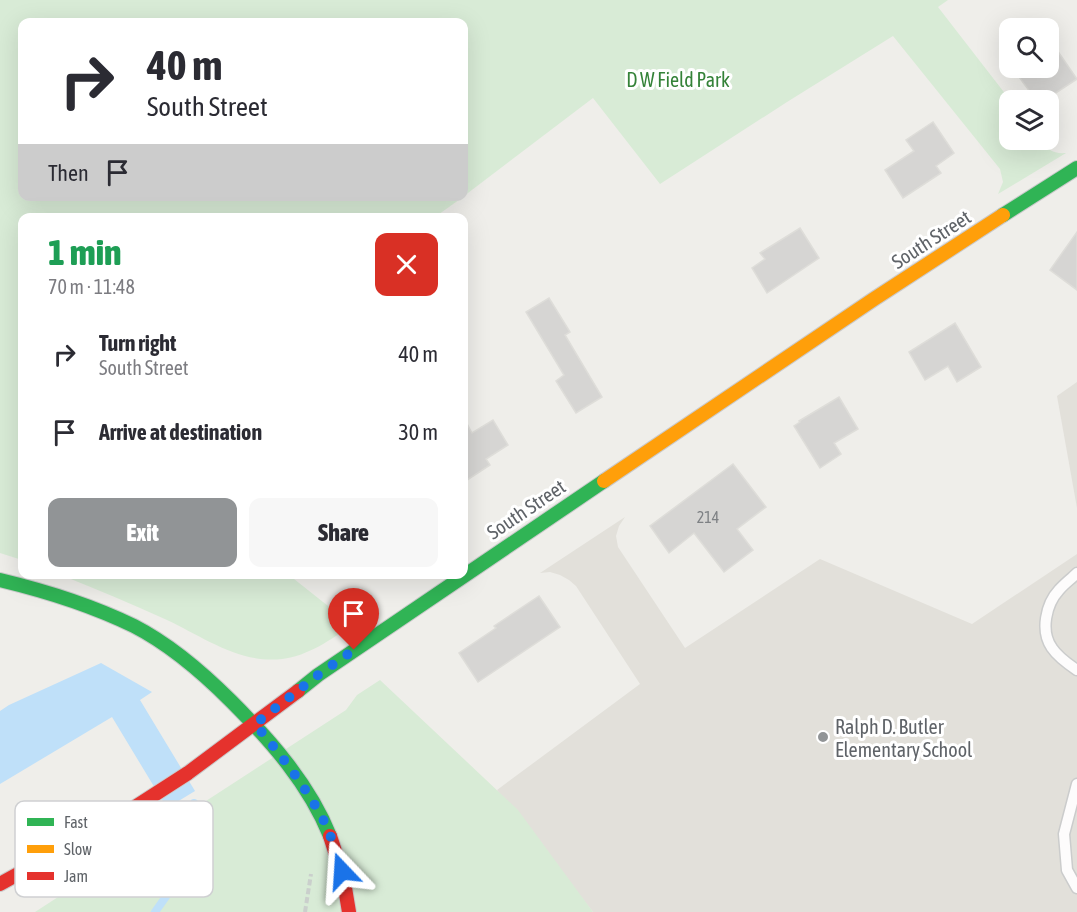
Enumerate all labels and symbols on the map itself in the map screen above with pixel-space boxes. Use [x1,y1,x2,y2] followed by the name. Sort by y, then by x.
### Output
[626,68,730,91] park label: D W Field Park
[887,205,975,273] street label: South Street
[482,474,570,544] street label: South Street
[697,508,719,526] house number: 214
[328,588,379,650] pin
[835,715,973,761] place label: Ralph D. Butler Elementary School
[816,730,830,744] marker: Ralph D. Butler Elementary School
[15,801,213,897] legend
[64,813,88,831] text: Fast
[310,839,374,903] position arrow
[64,840,92,858] text: Slow
[64,867,88,885] text: Jam

